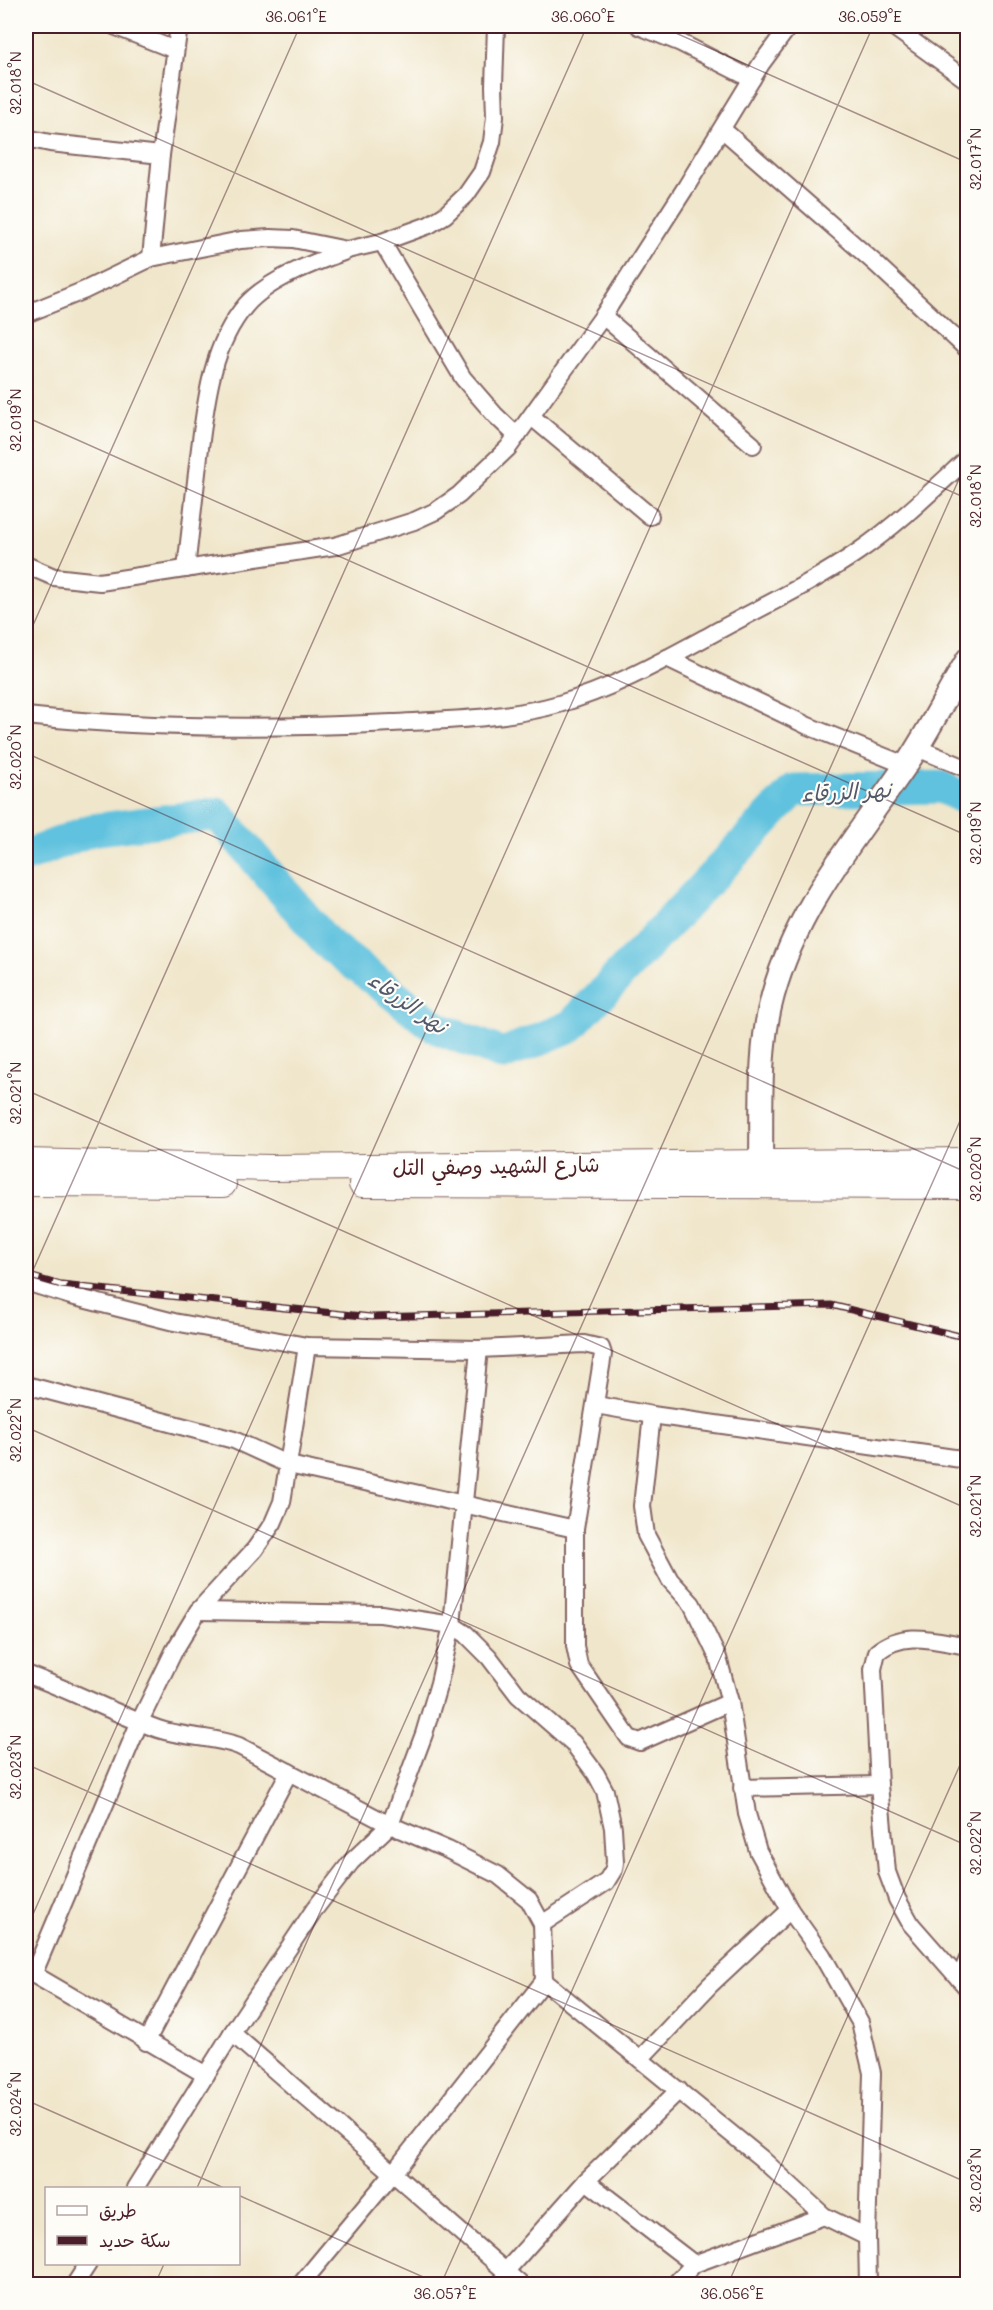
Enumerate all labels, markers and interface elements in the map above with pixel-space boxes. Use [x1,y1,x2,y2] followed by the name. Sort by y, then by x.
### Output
[265,6,327,26] text: 36.061°E
[551,6,616,26] text: 36.060°E
[838,6,902,26] text: 36.059°E
[5,51,25,115] text: 32.018°N
[965,128,985,190] text: 32.017°N
[5,388,25,452] text: 32.019°N
[965,464,985,528] text: 32.018°N
[5,724,25,790] text: 32.020°N
[800,774,894,808] water label: نهر الزرقاء
[965,801,985,865] text: 32.019°N
[363,964,455,1041] water label: نهر الزرقاء
[5,1062,25,1124] text: 32.021°N
[965,1136,985,1202] text: 32.020°N
[392,1150,600,1187] street label: شارع الشهيد وصفي التل
[5,1398,25,1462] text: 32.022°N
[965,1475,985,1537] text: 32.021°N
[5,1735,25,1799] text: 32.023°N
[965,1811,985,1875] text: 32.022°N
[5,2072,25,2136] text: 32.024°N
[965,2148,985,2212] text: 32.023°N
[45,2187,240,2265] legend
[99,2198,137,2222] text: طريق
[99,2228,171,2252] text: سكة حديد
[413,2283,477,2303] text: 36.057°E
[700,2283,764,2303] text: 36.056°E

